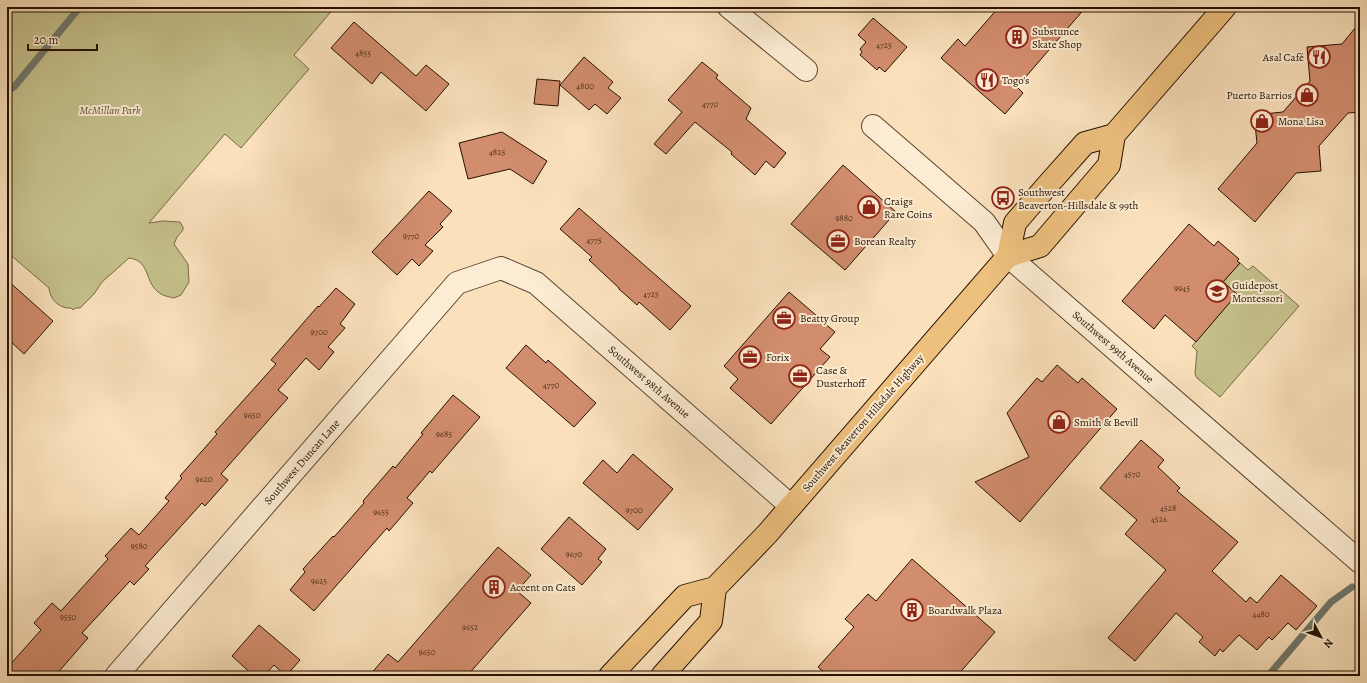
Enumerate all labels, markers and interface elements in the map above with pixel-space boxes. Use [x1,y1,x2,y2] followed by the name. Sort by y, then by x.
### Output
[1004,24,1030,50] building icon: Substunce Skate Shop
[1032,24,1082,52] place label: Substunce Skate Shop
[28,26,97,52] scale bar
[34,32,58,48] text: 20 m
[876,39,892,51] house number: 4725
[1306,44,1332,70] restaurant icon: Asal Café
[355,47,371,59] house number: 4855
[1262,50,1304,65] place label: Asal Café
[974,67,1000,93] restaurant icon: Togo's
[1002,73,1030,88] place label: Togo's
[576,80,594,92] house number: 4800
[1294,82,1320,108] shop icon: Puerto Barrios
[1226,88,1292,103] place label: Puerto Barrios
[702,98,718,110] house number: 4770
[79,103,141,118] park label: McMillan Park
[1249,108,1275,134] shop icon: Mona Lisa
[1278,114,1325,129] place label: Mona Lisa
[489,146,505,158] house number: 4825
[990,185,1016,211] bus stop icon: Southwest Beaverton-Hillsdale & 99th
[1018,185,1139,213] place label: Southwest Beaverton-Hillsdale & 99th
[856,194,882,220] shop icon: Craigs Rare Coins
[884,194,933,222] place label: Craigs Rare Coins
[835,212,853,224] house number: 9880
[825,228,851,254] office icon: Borean Realty
[403,230,419,242] house number: 9770
[586,234,602,246] house number: 4775
[854,234,916,249] place label: Borean Realty
[1204,278,1230,304] school or university icon: Guidepost Montessori
[1232,278,1283,306] place label: Guidepost Montessori
[1174,282,1190,294] house number: 9945
[643,288,659,300] house number: 4725
[771,305,797,331] office icon: Beatty Group
[1069,307,1157,387] street label: Southwest 99th Avenue
[800,311,860,326] place label: Beatty Group
[310,326,328,338] house number: 9700
[605,342,693,422] street label: Southwest 98th Avenue
[737,344,763,370] office icon: Forix
[766,350,790,365] place label: Forix
[799,351,927,495] street label: Southwest Beaverton Hillsdale Highway
[787,363,813,389] office icon: Case & Dusterhoff
[816,363,867,391] place label: Case & Dusterhoff
[543,379,559,391] house number: 4770
[244,409,261,421] house number: 9650
[1046,409,1072,435] shop icon: Smith & Bevill
[1074,415,1139,430] place label: Smith & Bevill
[261,416,343,508] street label: Southwest Duncan Lane
[436,428,452,440] house number: 9685
[1124,468,1140,480] house number: 4570
[195,473,213,485] house number: 9620
[1160,502,1176,514] house number: 4528
[625,504,643,516] house number: 9700
[373,506,389,518] house number: 9655
[1151,513,1167,525] house number: 4526
[130,540,148,552] house number: 9580
[566,548,583,560] house number: 9670
[481,574,507,600] building icon: Accent on Cats
[311,575,327,587] house number: 9625
[509,580,576,595] place label: Accent on Cats
[899,597,925,623] building icon: Boardwalk Plaza
[928,603,1003,618] place label: Boardwalk Plaza
[1252,608,1270,620] house number: 4480
[60,611,77,623] house number: 9550
[1301,617,1341,657] north arrow
[462,621,479,633] house number: 9652
[1320,635,1336,651] text: N
[419,646,436,658] house number: 9650

